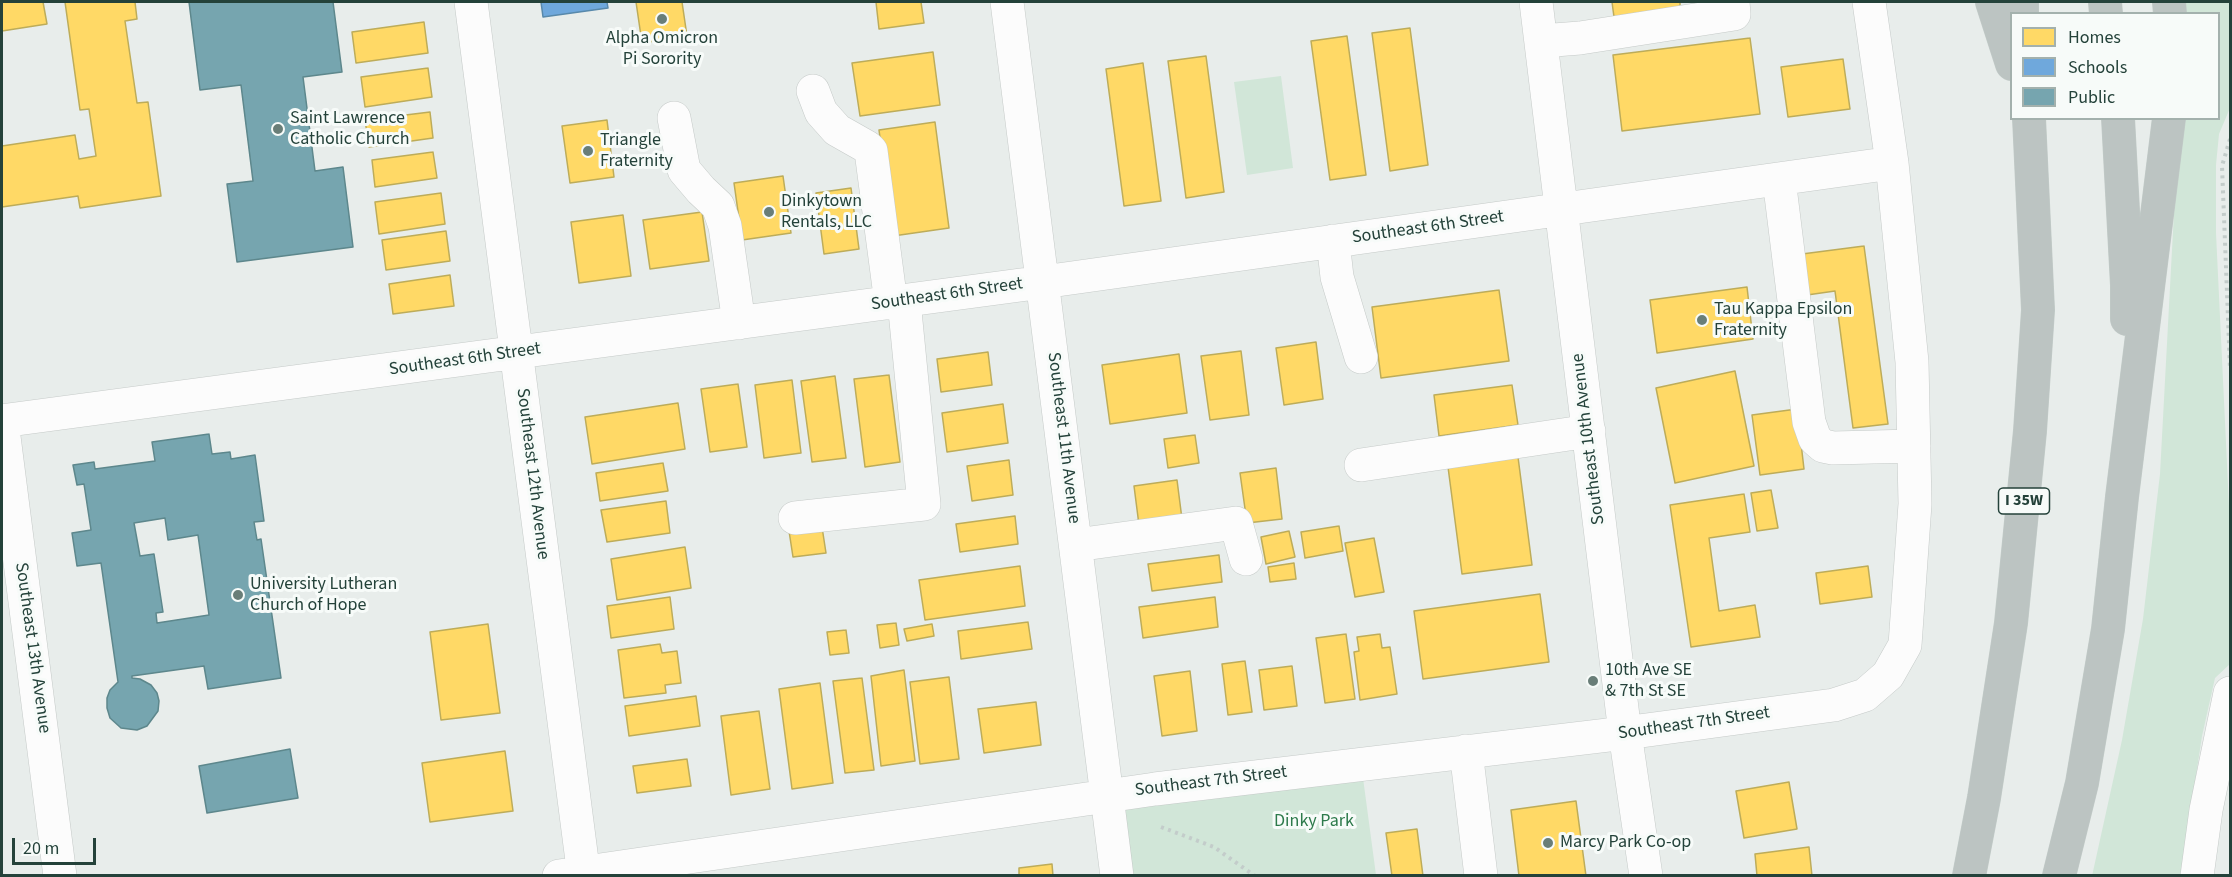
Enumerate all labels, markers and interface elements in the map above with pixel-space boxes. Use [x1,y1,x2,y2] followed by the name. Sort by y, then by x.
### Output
[655,12,669,26] marker: Alpha Omicron Pi Sorority
[2010,12,2220,120] legend
[2068,25,2121,50] text: Homes
[606,28,718,70] place label: Alpha Omicron Pi Sorority
[2068,55,2127,80] text: Schools
[2068,85,2115,110] text: Public
[290,108,409,150] place label: Saint Lawrence Catholic Church
[271,122,285,136] marker: Saint Lawrence Catholic Church
[600,130,673,172] place label: Triangle Fraternity
[581,144,595,158] marker: Triangle Fraternity
[781,191,872,234] place label: Dinkytown Rentals, LLC
[762,205,776,219] marker: Dinkytown Rentals, LLC
[1351,207,1505,249] street label: Southeast 6th Street
[870,274,1024,316] street label: Southeast 6th Street
[1714,299,1852,342] place label: Tau Kappa Epsilon Fraternity
[1695,313,1709,327] marker: Tau Kappa Epsilon Fraternity
[388,339,542,381] street label: Southeast 6th Street
[1042,351,1084,525] street label: Southeast 11th Avenue
[1568,352,1610,526] street label: Southeast 10th Avenue
[511,387,553,561] street label: Southeast 12th Avenue
[1998,488,2050,514] road number: I 35W
[9,561,55,735] street label: Southeast 13th Avenue
[250,574,397,616] place label: University Lutheran Church of Hope
[231,588,245,602] marker: University Lutheran Church of Hope
[1605,660,1692,702] place label: 10th Ave SE & 7th St SE
[1586,674,1600,688] marker: 10th Ave SE & 7th St SE
[1617,703,1771,745] street label: Southeast 7th Street
[1134,762,1288,802] street label: Southeast 7th Street
[1274,811,1354,833] park label: Dinky Park
[15,826,99,864] scale bar
[1560,832,1691,854] place label: Marcy Park Co-op
[23,836,59,861] text: 20 m
[1541,836,1555,850] marker: Marcy Park Co-op

